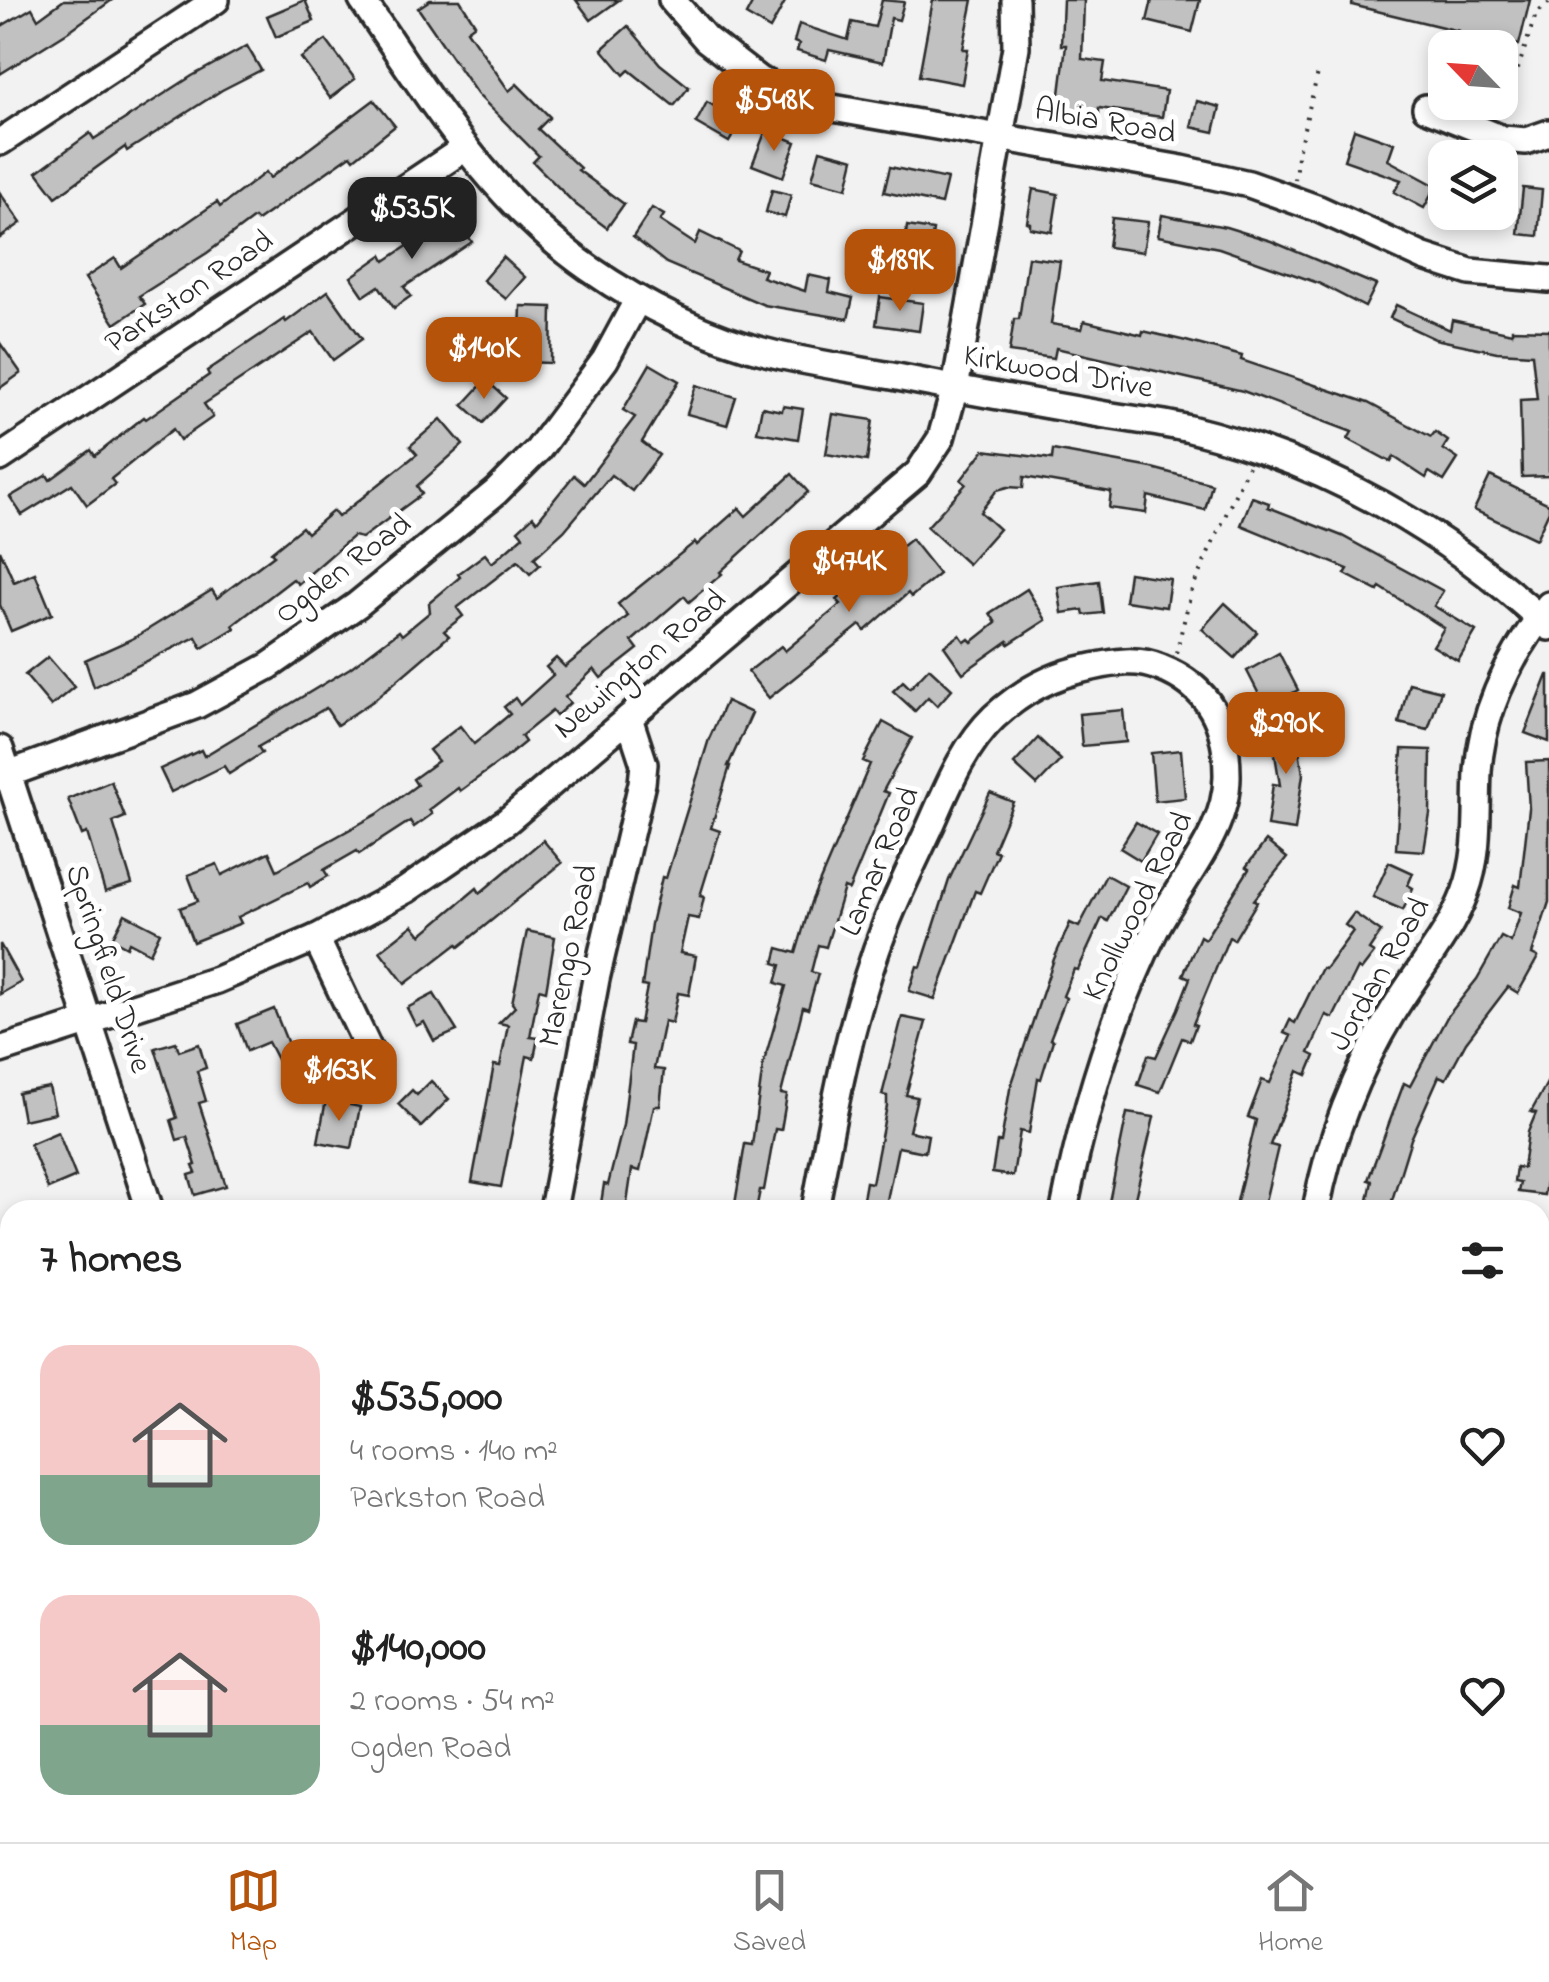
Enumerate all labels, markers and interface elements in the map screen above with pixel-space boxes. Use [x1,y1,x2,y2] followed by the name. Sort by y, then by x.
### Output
[1428,30,1518,120] north arrow
[1428,30,1518,230] map controls
[704,69,844,154] pin: $548K
[735,78,813,125] text: $548K
[1031,87,1179,159] street label: Albia Road
[1428,140,1518,230] button: layers
[342,177,482,262] pin: $535K
[370,186,454,233] text: $535K
[96,219,284,367] street label: Parkston Road
[830,229,970,314] pin: $189K
[867,238,933,285] text: $189K
[414,317,554,402] pin: $140K
[448,326,520,373] text: $140K
[959,333,1157,413] street label: Kirkwood Drive
[266,503,422,637] street label: Ogden Road
[779,530,919,615] pin: $474K
[812,539,886,586] text: $474K
[544,578,738,752] street label: Newington Road
[1216,692,1356,777] pin: $290K
[1249,701,1323,748] text: $290K
[828,780,934,944] street label: Lamar Road
[1071,804,1207,1010] street label: Knollwood Road
[51,859,163,1080] street label: Springfield Drive
[528,860,612,1052] street label: Marengo Road
[1318,889,1444,1061] street label: Jordan Road
[269,1039,409,1124] pin: $163K
[303,1048,375,1095] text: $163K
[40,1230,182,1291] text: 7 homes
[1455,1233,1510,1288] icon: filters
[350,1368,502,1429] text: $535,000
[120,1385,240,1505] icon: home
[1455,1418,1510,1473] icon: heart
[350,1429,558,1476] text: 4 rooms · 140 m²
[350,1476,545,1523] text: Parkston Road
[350,1618,486,1679] text: $140,000
[120,1635,240,1755] icon: home
[1455,1668,1510,1723] icon: heart
[350,1679,555,1726] text: 2 rooms · 54 m²
[350,1726,511,1773] text: Ogden Road
[226,1863,281,1964] tab: Map
[733,1863,806,1964] tab: Saved
[1258,1863,1323,1964] tab: Home

